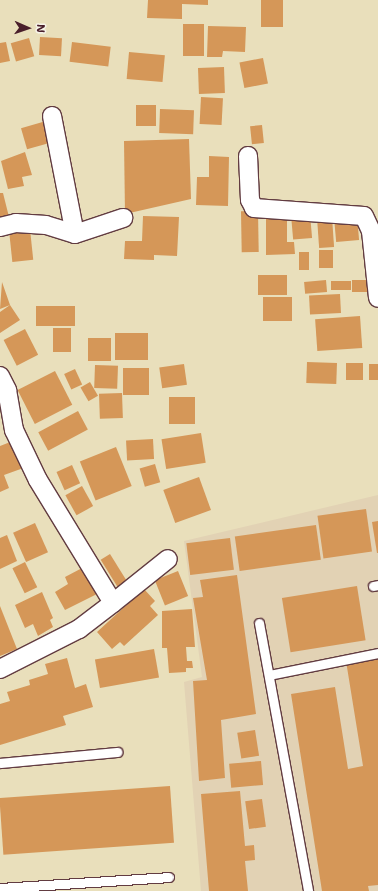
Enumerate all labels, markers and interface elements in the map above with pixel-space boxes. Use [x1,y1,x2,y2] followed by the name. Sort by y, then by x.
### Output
[8,8,48,48] north arrow
[33,24,48,33] text: N

